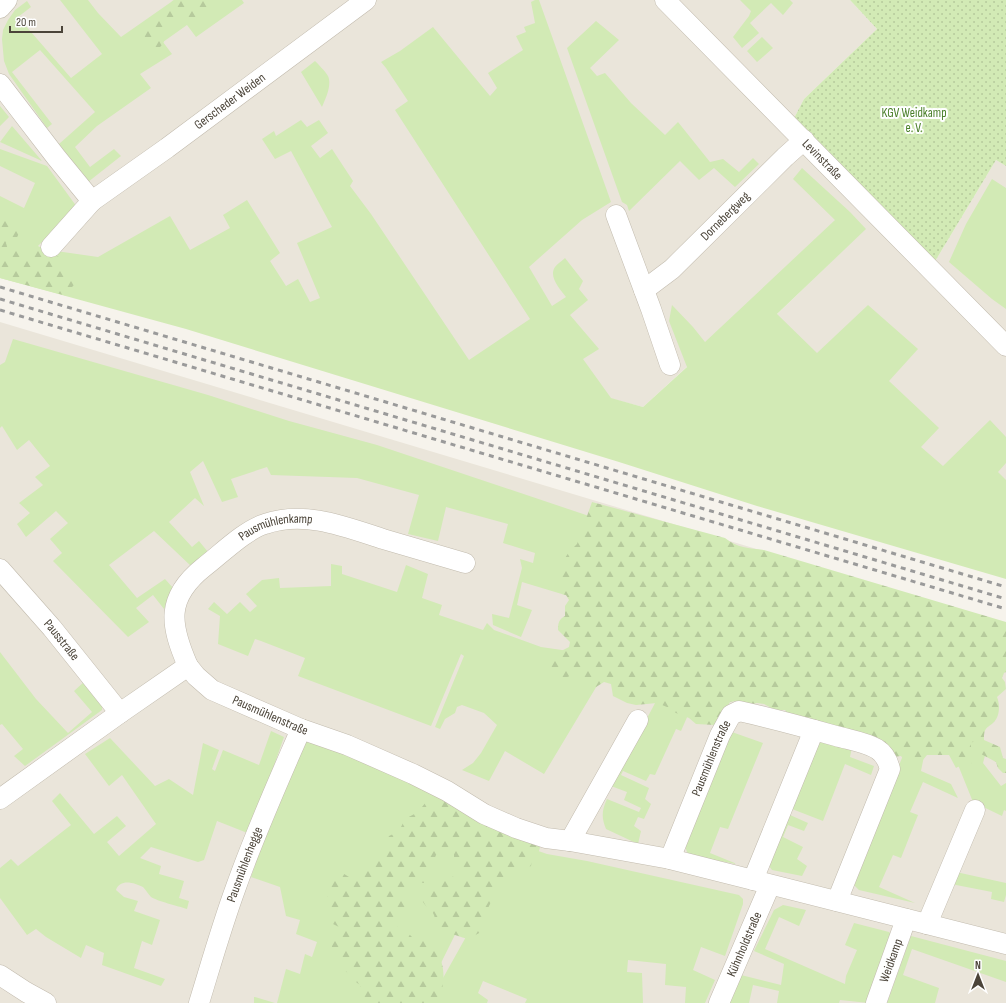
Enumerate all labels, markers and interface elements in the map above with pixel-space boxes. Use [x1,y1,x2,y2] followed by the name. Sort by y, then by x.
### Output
[10,8,62,34] scale bar
[16,15,36,30] text: 20 m
[191,70,269,133] street label: Gerscheder Weiden
[881,105,947,136] park label: KGV Weidkamp e. V.
[799,136,846,183] street label: Levinstraße
[697,188,753,244] street label: Dornebergweg
[235,511,313,544] street label: Pausmühlenkamp
[40,616,83,664] street label: Pausstraße
[230,692,310,739] street label: Pausmühlenstraße
[688,717,735,798] street label: Pausmühlenstraße
[223,824,266,904] street label: Pausmühlenhegge
[723,909,765,979] street label: Kühnholdstraße
[876,937,906,985] street label: Weidkamp
[958,955,998,995] north arrow
[975,959,981,972] text: N

